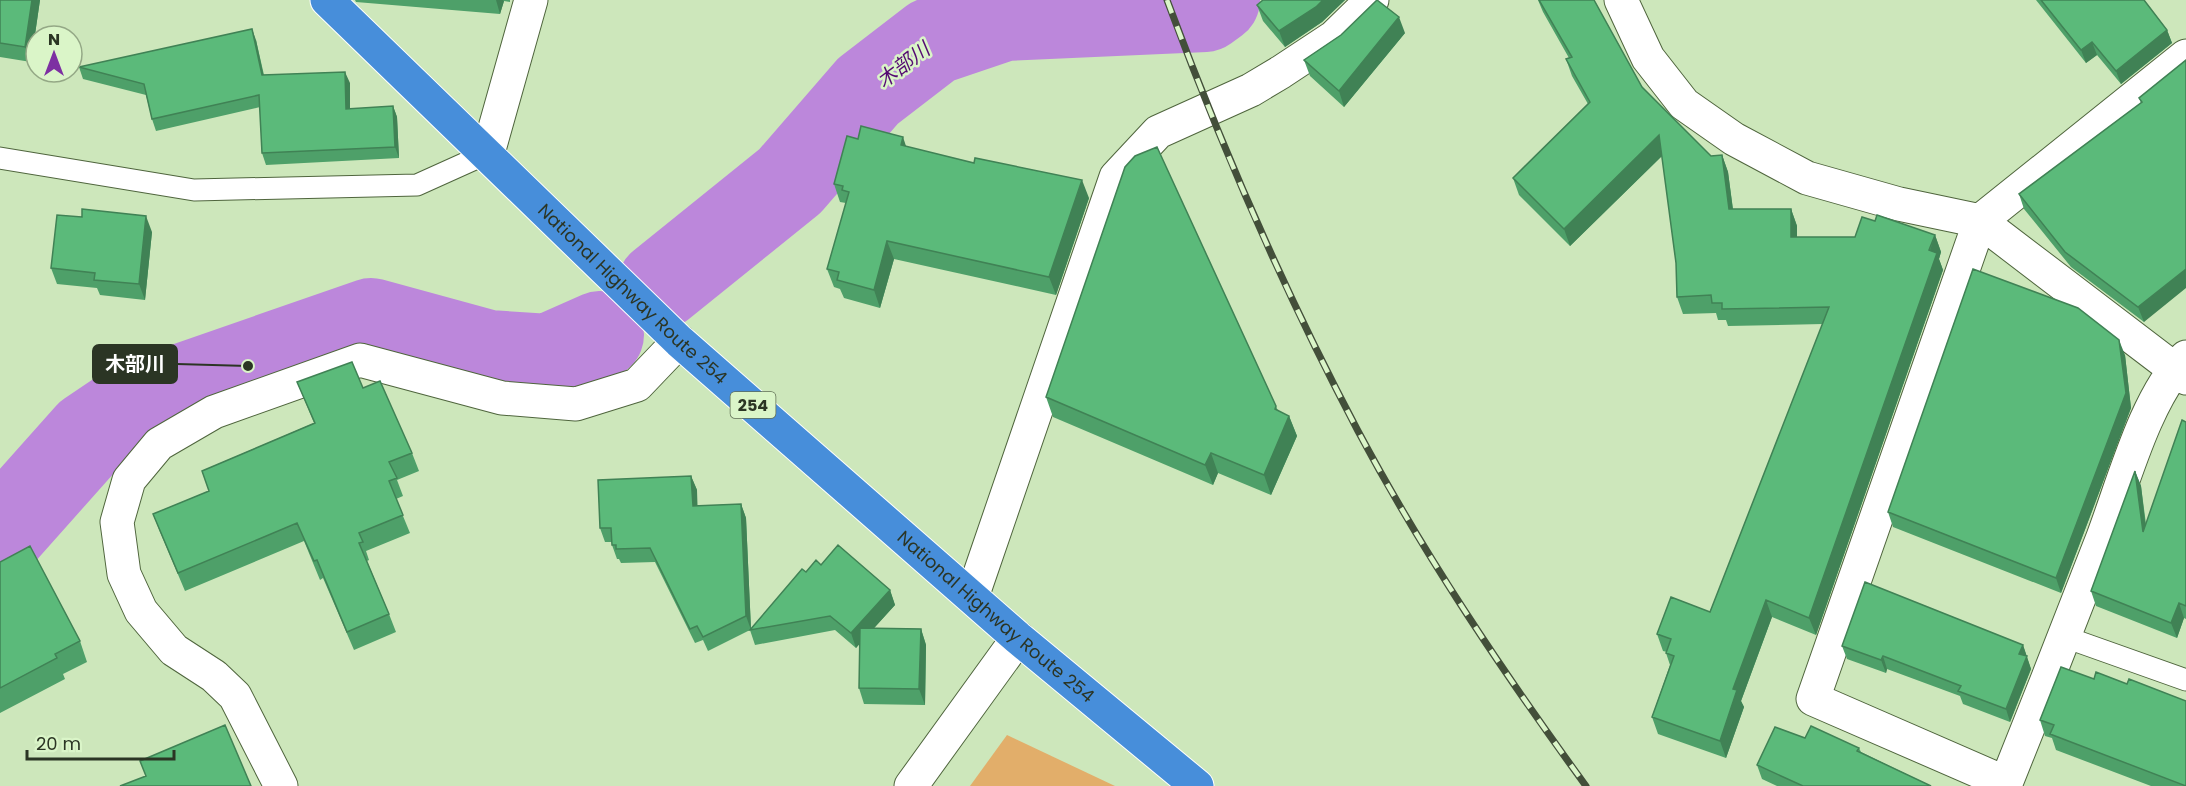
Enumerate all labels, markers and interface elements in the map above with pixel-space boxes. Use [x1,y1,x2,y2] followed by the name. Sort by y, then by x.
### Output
[24,24,84,84] north arrow
[48,28,60,51] text: N
[871,35,937,94] water label: 木部川
[533,198,733,390] street label: National Highway Route 254
[93,345,177,383] callout: 木部川
[105,350,165,378] text: 木部川
[730,392,776,418] road number: 254
[892,525,1100,708] street label: National Highway Route 254
[27,723,174,761] scale bar
[36,731,81,756] text: 20 m

